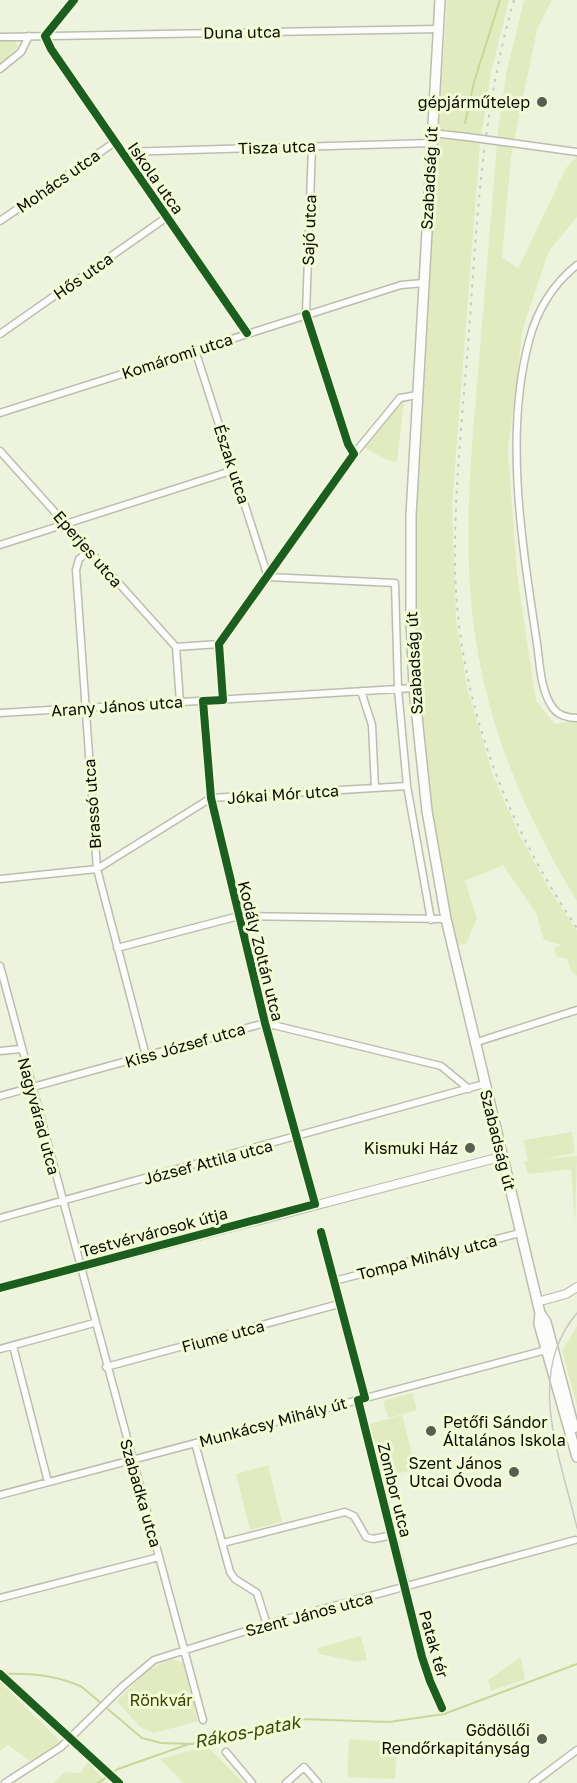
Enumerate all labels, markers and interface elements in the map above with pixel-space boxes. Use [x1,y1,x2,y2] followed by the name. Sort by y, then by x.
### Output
[203,21,281,43] street label: Duna utca
[418,92,530,112] place label: gépjárműtelep
[535,95,549,109] marker: gépjárműtelep
[416,126,442,230] street label: Szabadság út
[238,136,316,158] street label: Tisza utca
[124,138,188,218] street label: Iskola utca
[12,145,104,217] street label: Mohács utca
[298,194,320,266] street label: Sajó utca
[49,248,117,304] street label: Hős utca
[119,329,235,383] street label: Komáromi utca
[210,422,254,506] street label: Észak utca
[49,507,127,591] street label: Eperjes utca
[401,611,427,715] street label: Szabadság út
[50,691,184,721] street label: Arany János utca
[79,758,105,850] street label: Brassó utca
[226,780,340,808] street label: Jókai Mór utca
[234,879,288,1023] street label: Kodály Zoltán utca
[123,1018,247,1072] street label: Kiss József utca
[14,1055,64,1177] street label: Nagyvárad utca
[476,1087,520,1193] street label: Szabadság út
[141,1135,275,1189] street label: József Attila utca
[364,1138,458,1158] place label: Kismuki Ház
[463,1141,477,1155] marker: Kismuki Ház
[78,1203,230,1261] street label: Testvérvárosok útja
[355,1230,499,1284] street label: Tompa Mihály utca
[179,1315,267,1357] street label: Fiume utca
[197,1393,349,1451] street label: Munkácsy Mihály út
[443,1412,566,1450] place label: Petőfi Sándor Általános Iskola
[424,1424,438,1438] marker: Petőfi Sándor Általános Iskola
[116,1437,166,1549] street label: Szabadka utca
[374,1441,416,1539] street label: Zombor utca
[409,1453,502,1491] place label: Szent János Utcai Óvoda
[507,1465,521,1479] marker: Szent János Utcai Óvoda
[243,1587,375,1641] street label: Szent János utca
[415,1608,453,1680] street label: Patak tér
[129,1690,193,1710] park label: Rönkvár
[192,1710,304,1752] water label: Rákos-patak
[381,1720,530,1758] place label: Gödöllői Rendőrkapitányság
[535,1732,549,1746] marker: Gödöllői Rendőrkapitányság

